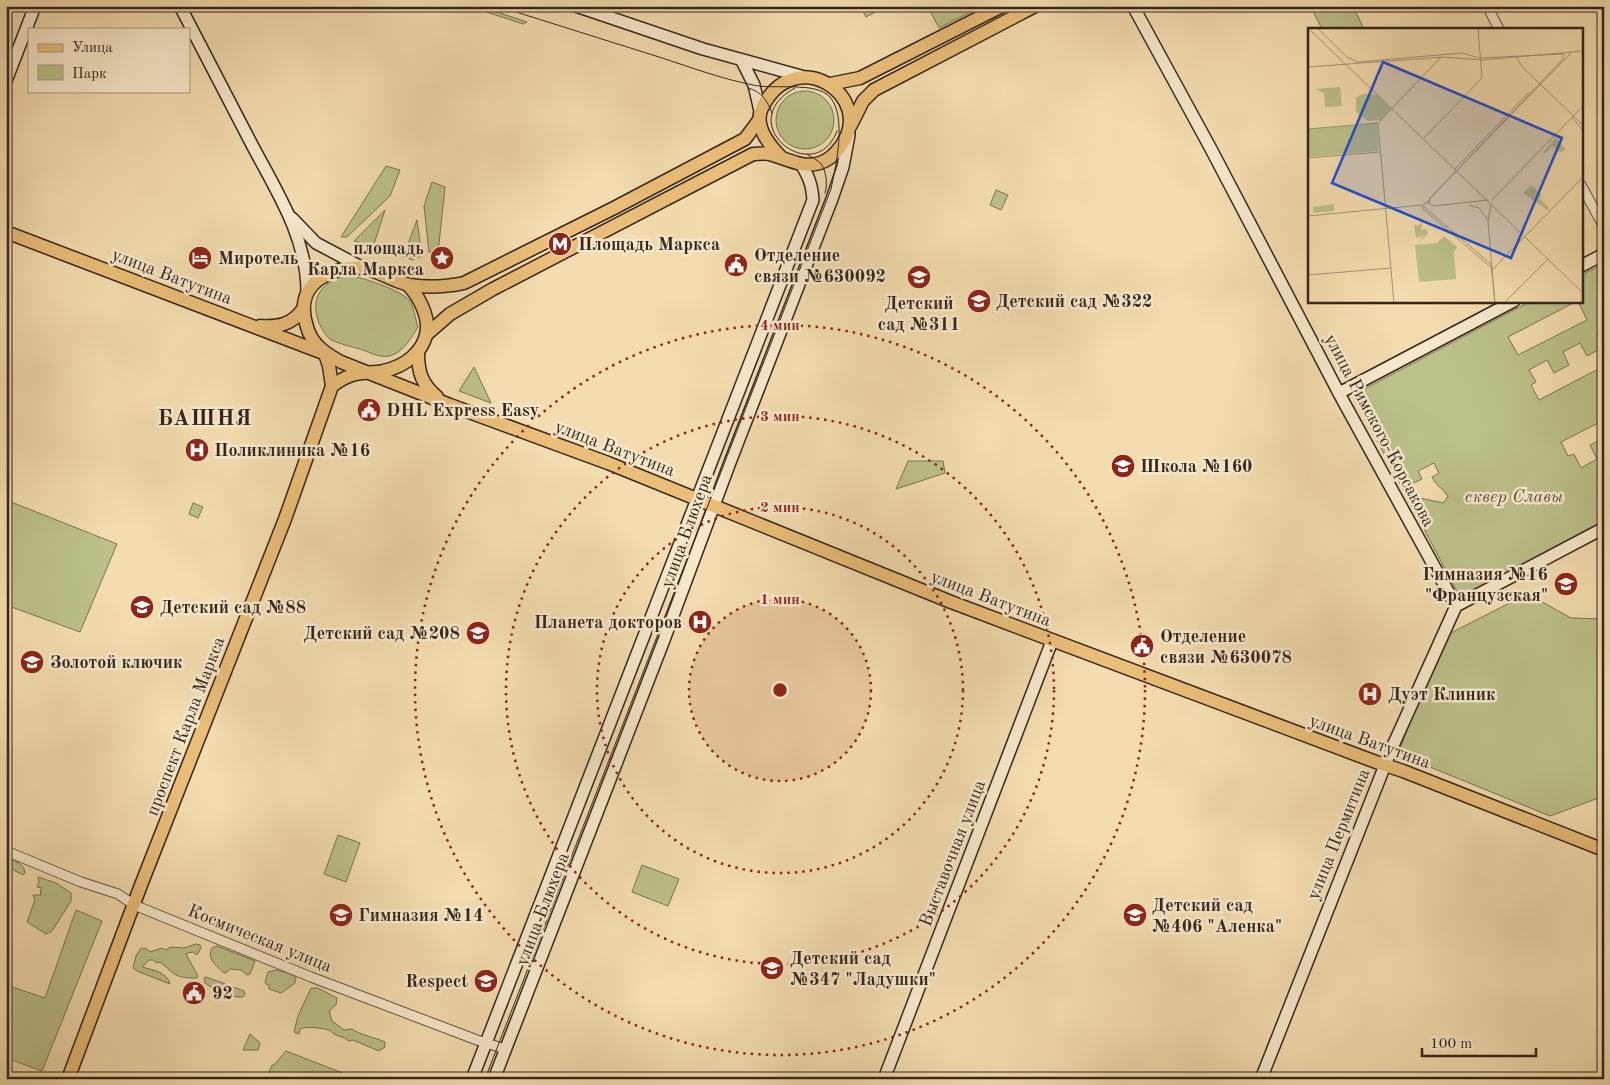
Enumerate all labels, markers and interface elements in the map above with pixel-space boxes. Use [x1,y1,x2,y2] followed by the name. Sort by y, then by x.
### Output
[28,28,190,92] legend
[1308,28,1582,302] inset map
[72,41,113,56] text: Улица
[72,67,107,82] text: Парк
[547,231,573,257] metro station icon: Площадь Маркса
[578,236,720,254] place label: Площадь Маркса
[307,240,424,279] place label: площадь Карла Маркса
[187,245,213,271] hotel icon: Миротель
[429,245,455,271] place icon: площадь Карла Маркса
[109,246,234,308] street label: улица Ватутина
[754,247,886,286] place label: Отделение связи №630092
[218,250,299,268] place label: Миротель
[723,252,749,278] public building icon: Отделение связи №630092
[906,264,932,290] school or university icon: Детский сад №311
[966,288,992,314] school or university icon: Детский сад №322
[996,293,1153,311] place label: Детский сад №322
[878,295,960,334] place label: Детский сад №311
[760,319,800,334] text: 4 мин
[1321,331,1438,530] street label: улица Римского-Корсакова
[356,397,382,423] public building icon: DHL Express Easy
[386,402,539,420] place label: DHL Express Easy
[157,408,253,430] district label: БАШНЯ
[760,410,800,425] text: 3 мин
[552,418,677,480] street label: улица Ватутина
[184,437,210,463] hospital icon: Поликлиника №16
[214,442,370,460] place label: Поликлиника №16
[1110,453,1136,479] school or university icon: Школа №160
[1140,458,1253,476] place label: Школа №160
[658,472,716,591] street label: улица Блюхера
[1465,488,1563,506] park label: сквер Славы
[760,501,800,516] text: 2 мин
[1422,566,1548,605] place label: Гимназия №16 "Французская"
[928,568,1053,630] street label: улица Ватутина
[1553,571,1579,597] school or university icon: Гимназия №16 "Французская"
[760,593,800,608] text: 1 мин
[129,594,155,620] school or university icon: Детский сад №88
[160,599,306,617] place label: Детский сад №88
[687,609,713,635] hospital icon: Планета докторов
[534,614,682,632] place label: Планета докторов
[465,620,491,646] school or university icon: Детский сад №208
[303,625,460,643] place label: Детский сад №208
[1160,628,1292,667] place label: Отделение связи №630078
[1129,633,1155,659] public building icon: Отделение связи №630078
[143,634,228,818] street label: проспект Карла Маркса
[19,649,45,675] school or university icon: Золотой ключик
[50,654,183,672] place label: Золотой ключик
[771,681,789,699] centre of rings
[1357,681,1383,707] hospital icon: Дуэт Клиник
[1388,686,1496,704] place label: Дуэт Клиник
[1307,712,1433,772] street label: улица Ватутина
[1304,766,1374,903] street label: улица Пермитина
[917,778,989,929] street label: Выставочная улица
[513,850,573,969] street label: улица Блюхера
[1152,897,1282,936] place label: Детский сад №406 "Аленка"
[185,902,334,976] street label: Космическая улица
[328,902,354,928] school or university icon: Гимназия №14
[1122,902,1148,928] school or university icon: Детский сад №406 "Аленка"
[358,907,484,925] place label: Гимназия №14
[790,950,936,989] place label: Детский сад №347 "Ладушки"
[759,955,785,981] school or university icon: Детский сад №347 "Ладушки"
[473,968,499,994] school or university icon: Respect
[405,973,468,991] place label: Respect
[181,980,207,1006] public building icon: 92
[212,985,233,1003] place label: 92
[1422,1025,1536,1057] scale bar
[1430,1037,1472,1052] text: 100 m

